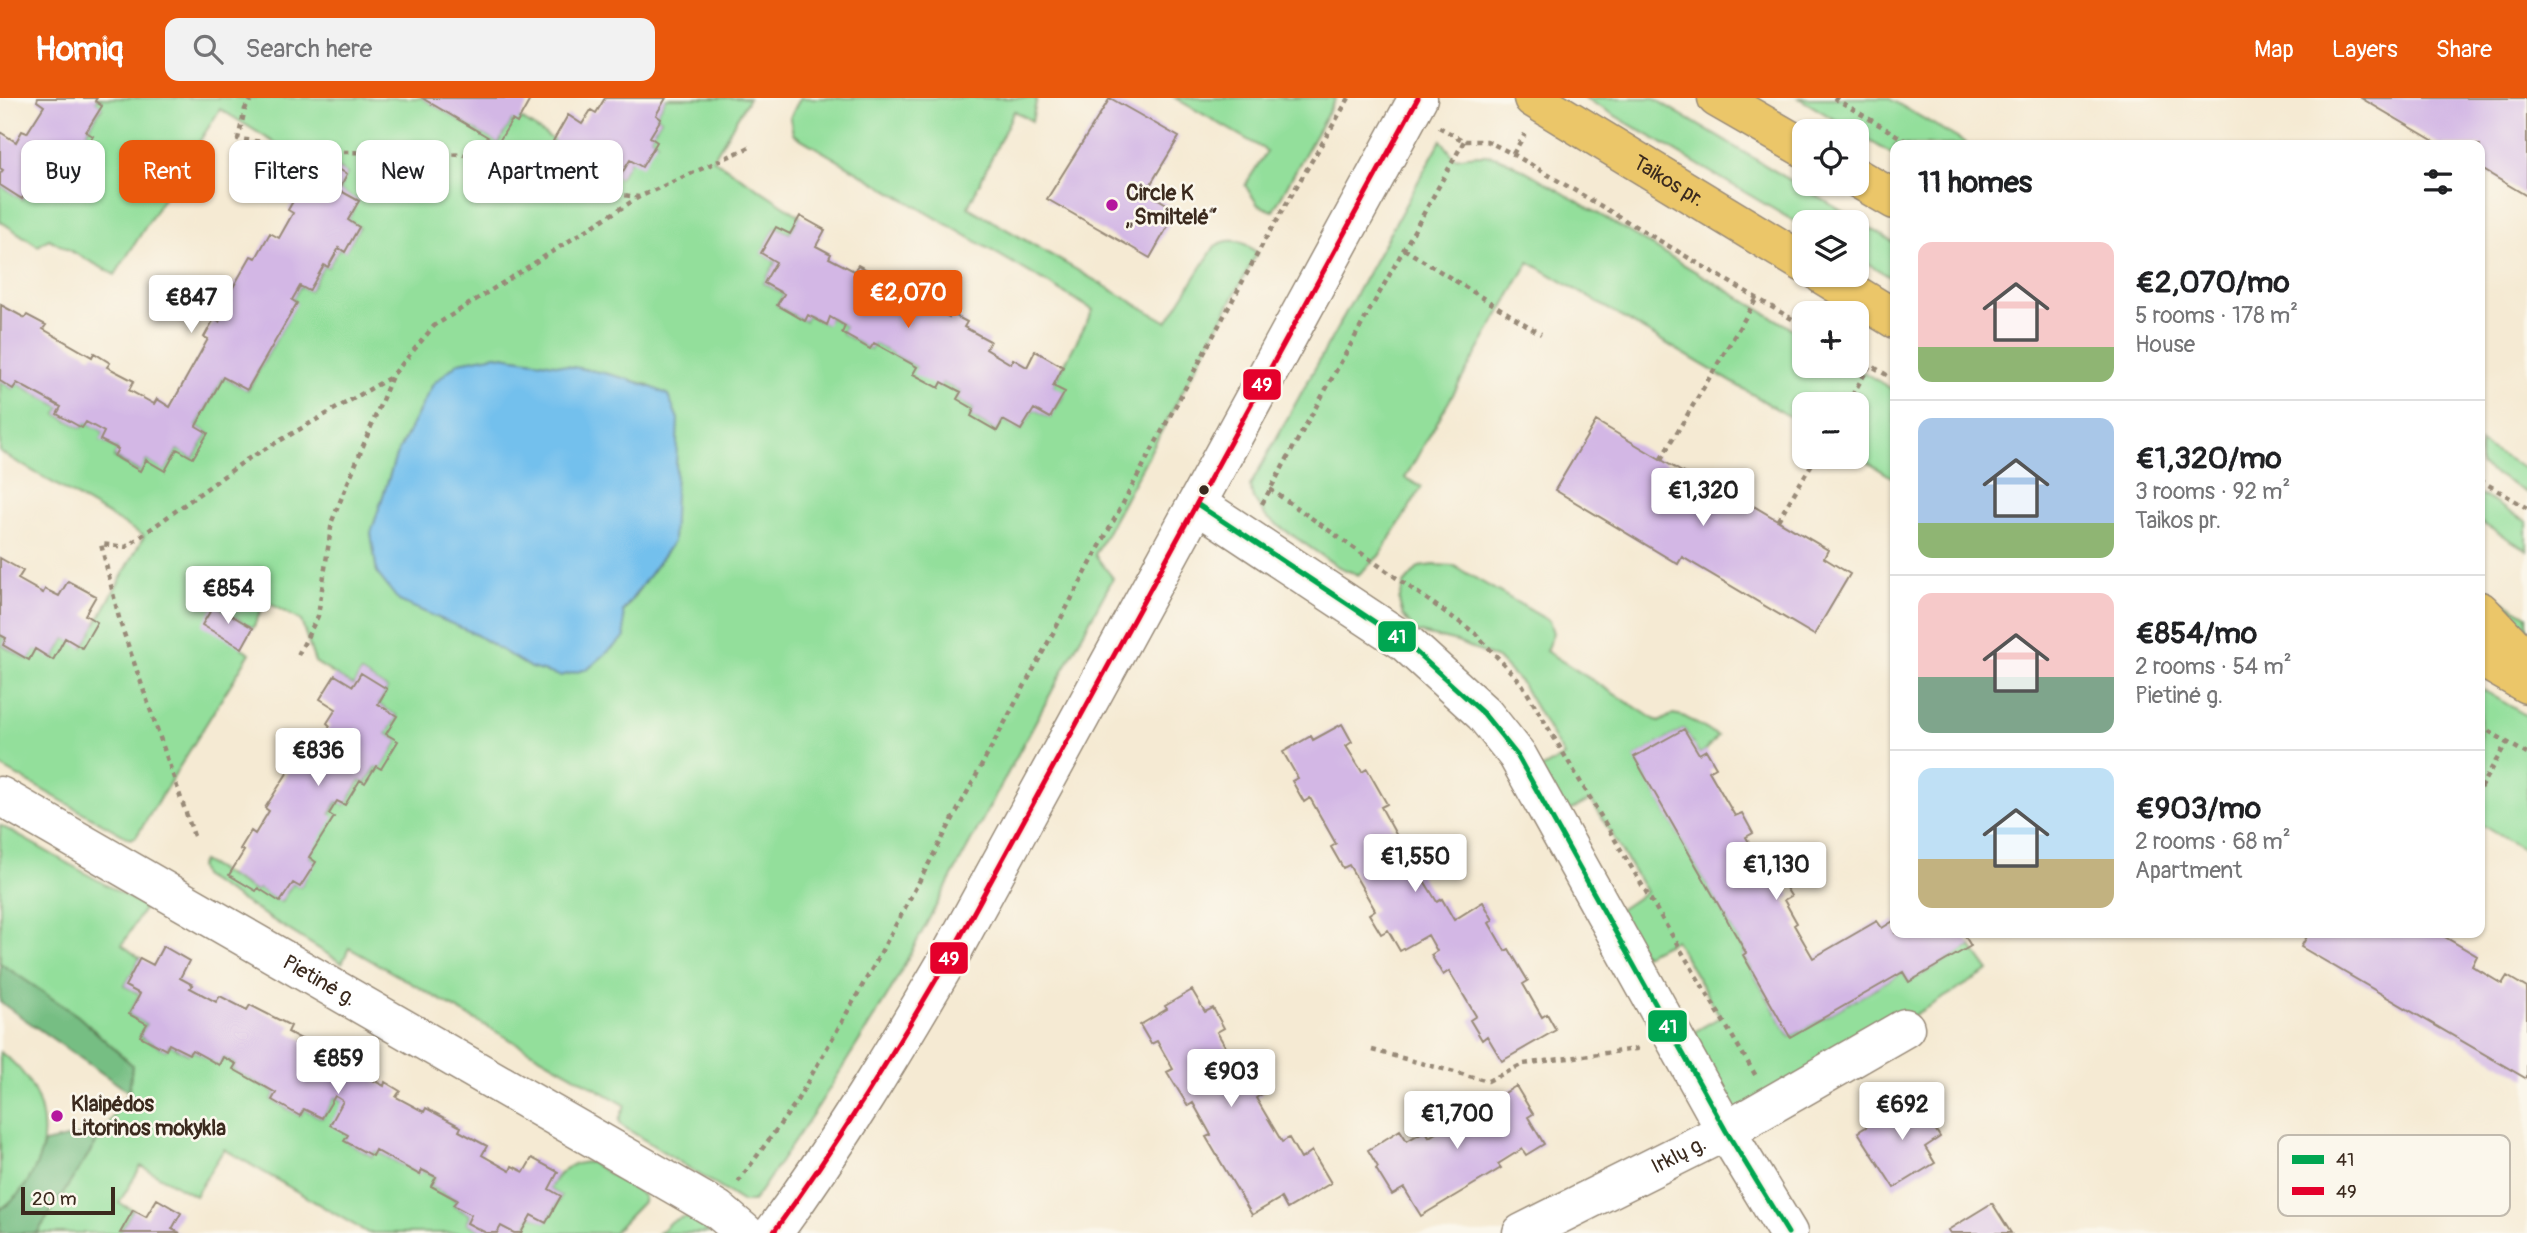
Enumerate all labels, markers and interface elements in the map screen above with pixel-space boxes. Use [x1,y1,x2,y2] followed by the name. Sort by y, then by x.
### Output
[165,18,655,81] search box
[35,29,123,70] text: Homiq
[189,30,227,68] icon: search
[245,33,372,65] text: Search here
[2254,35,2294,64] text: Map
[2332,35,2398,64] text: Layers
[2436,35,2492,64] text: Share
[1792,119,1869,469] map controls
[1792,119,1869,196] button: locate
[21,140,105,203] chip: Buy
[119,140,215,203] chip: Rent
[229,140,342,203] chip: Filters
[356,140,449,203] chip: New
[463,140,623,203] chip: Apartment
[1628,149,1709,213] street label: Taikos pr.
[2419,163,2457,201] icon: filters
[1918,164,2032,201] text: 11 homes
[1126,180,1218,231] place label: Circle K „Smiltelė“
[1104,197,1120,213] marker: Circle K „Smiltelė“
[1792,210,1869,287] button: layers
[2135,264,2290,301] text: €2,070/mo
[1974,270,2058,354] icon: home
[851,271,965,330] pin: €2,070
[150,275,232,335] pin: €847
[869,278,947,307] text: €2,070
[165,283,217,312] text: €847
[1792,301,1869,378] button: +
[2135,301,2298,330] text: 5 rooms · 178 m²
[2135,330,2195,359] text: House
[1242,368,1282,401] line badge: 49
[1252,373,1273,397] text: 49
[1792,392,1869,469] button: −
[2135,440,2282,477] text: €1,320/mo
[1974,446,2058,530] icon: home
[1646,468,1760,528] pin: €1,320
[1667,476,1739,505] text: €1,320
[2135,477,2290,506] text: 3 rooms · 92 m²
[1197,483,1211,497] unlabelled marker
[2135,506,2221,535] text: Taikos pr.
[187,566,269,626] pin: €854
[202,574,254,603] text: €854
[2135,615,2257,652] text: €854/mo
[1377,620,1417,653] line badge: 41
[1974,621,2058,705] icon: home
[1388,625,1406,649] text: 41
[2135,652,2292,681] text: 2 rooms · 54 m²
[2135,681,2223,710] text: Pietinė g.
[277,728,359,788] pin: €836
[292,736,345,765] text: €836
[2135,790,2261,827] text: €903/mo
[1974,796,2058,880] icon: home
[2135,827,2291,856] text: 2 rooms · 68 m²
[1358,834,1472,894] pin: €1,550
[1380,842,1450,871] text: €1,550
[1719,842,1833,902] pin: €1,130
[1742,850,1810,879] text: €1,130
[2135,856,2242,885] text: Apartment
[929,941,969,975] line badge: 49
[939,947,960,971] text: 49
[278,949,361,1013] street label: Pietinė g.
[1647,1009,1688,1043] line badge: 41
[1659,1015,1677,1039] text: 41
[297,1037,379,1096] pin: €859
[312,1044,364,1073] text: €859
[1190,1049,1272,1109] pin: €903
[1203,1057,1259,1086] text: €903
[1861,1082,1943,1142] pin: €692
[1875,1090,1929,1119] text: €692
[71,1091,226,1142] place label: Klaipėdos Litorinos mokykla
[1400,1091,1514,1151] pin: €1,700
[1420,1099,1494,1128] text: €1,700
[49,1108,65,1124] marker: Klaipėdos Litorinos mokykla
[1647,1130,1711,1180] street label: Irklų g.
[2278,1135,2510,1216] legend
[2336,1148,2354,1172] text: 41
[2336,1180,2357,1204] text: 49
[21,1184,116,1216] scale bar
[32,1187,77,1211] text: 20 m

